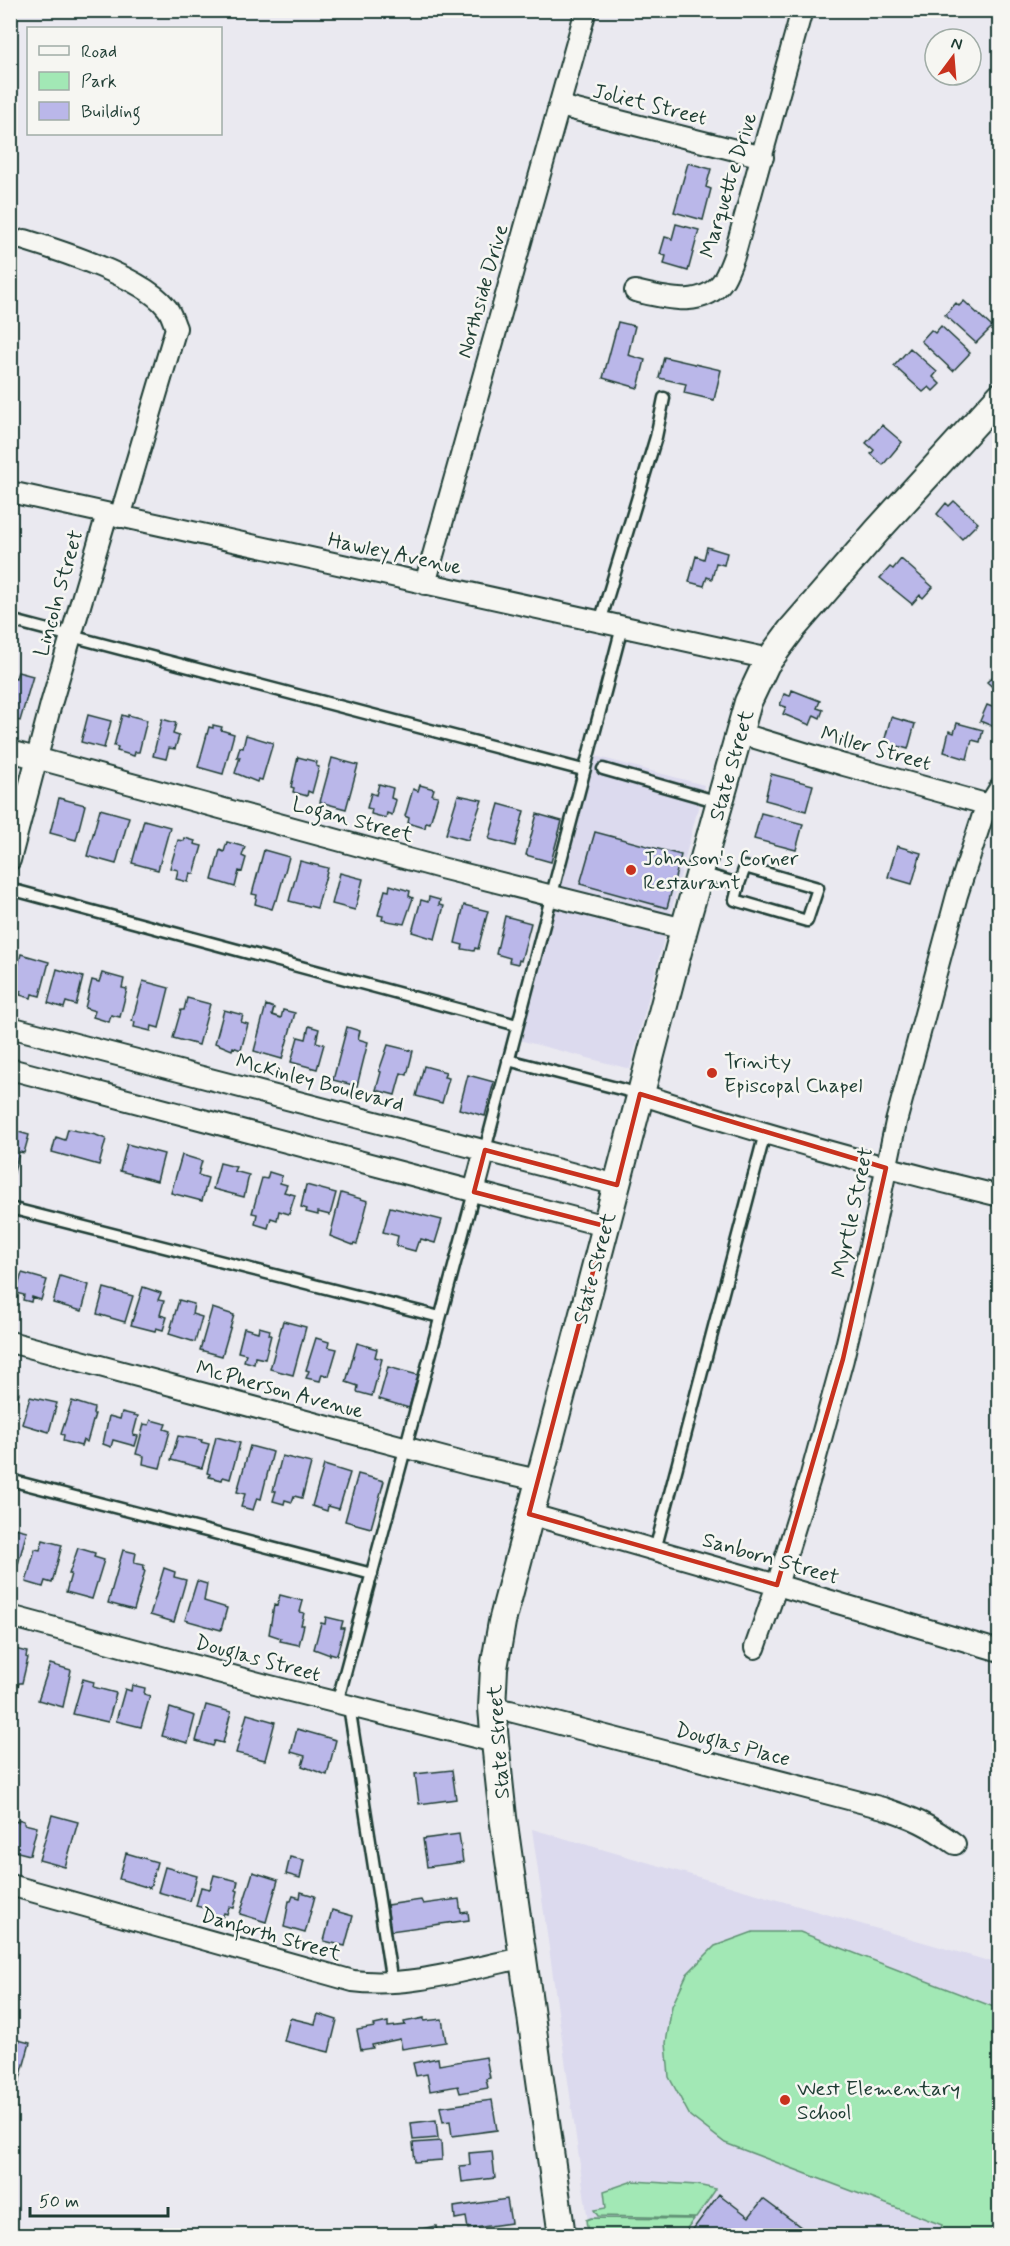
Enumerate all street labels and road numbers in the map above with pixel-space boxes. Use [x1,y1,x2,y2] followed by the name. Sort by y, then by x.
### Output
[590,77,710,133] street label: Joliet Street
[694,109,764,261] street label: Marquette Drive
[450,221,515,361] street label: Northside Drive
[325,526,464,582] street label: Hawley Avenue
[28,527,90,660] street label: Lincoln Street
[703,706,761,824] street label: State Street
[817,720,934,778] street label: Miller Street
[289,790,417,852] street label: Logan Street
[233,1047,407,1119] street label: McKinley Boulevard
[825,1144,880,1280] street label: Myrtle Street
[567,1209,623,1327] street label: State Street
[193,1354,367,1426] street label: McPherson Avenue
[699,1526,842,1592] street label: Sanborn Street
[191,1629,324,1691] street label: Douglas Street
[481,1683,517,1800] street label: State Street
[672,1716,793,1776] street label: Douglas Place
[197,1902,345,1971] street label: Danforth Street

